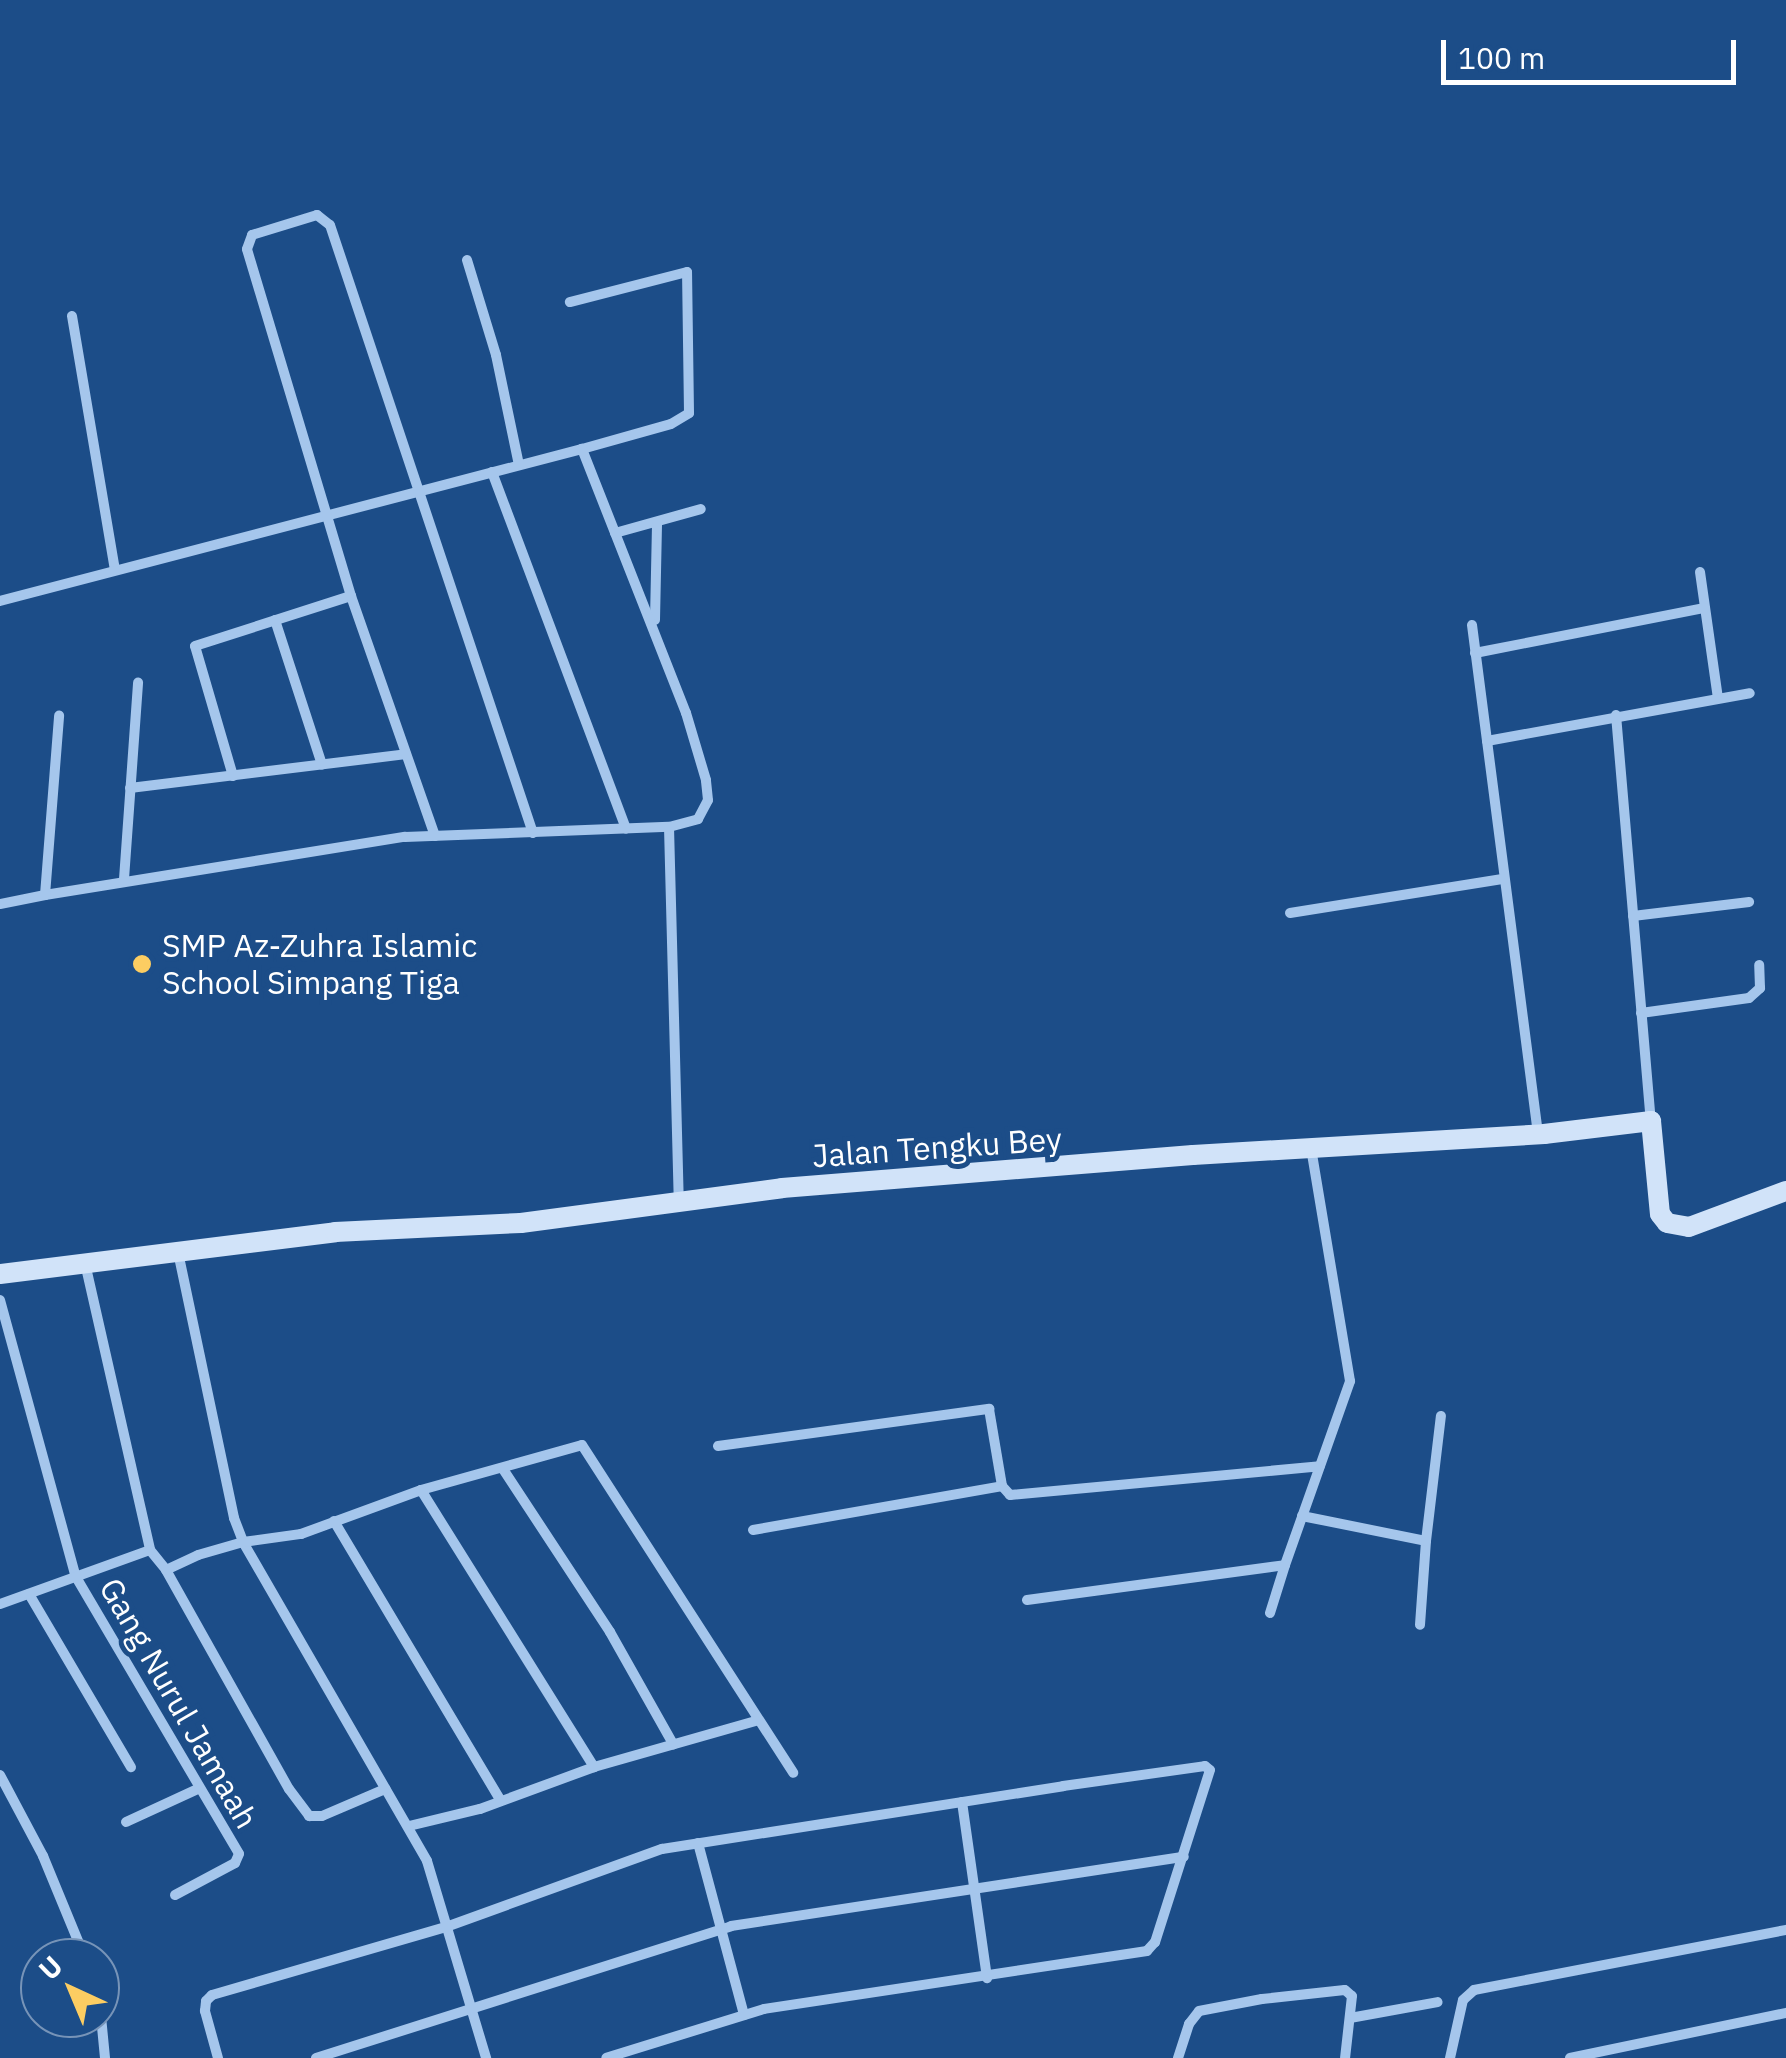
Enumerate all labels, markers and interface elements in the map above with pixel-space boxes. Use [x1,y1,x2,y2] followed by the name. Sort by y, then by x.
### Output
[1446,20,1741,82] scale bar
[1458,38,1545,77] text: 100 m
[162,927,477,1002] place label: SMP Az-Zuhra Islamic School Simpang Tiga
[131,953,153,975] marker: SMP Az-Zuhra Islamic School Simpang Tiga
[811,1119,1063,1175] street label: Jalan Tengku Bey
[92,1571,266,1835] street label: Gang Nurul Jamaah
[20,1938,120,2038] north arrow
[30,1947,70,1988] text: U

